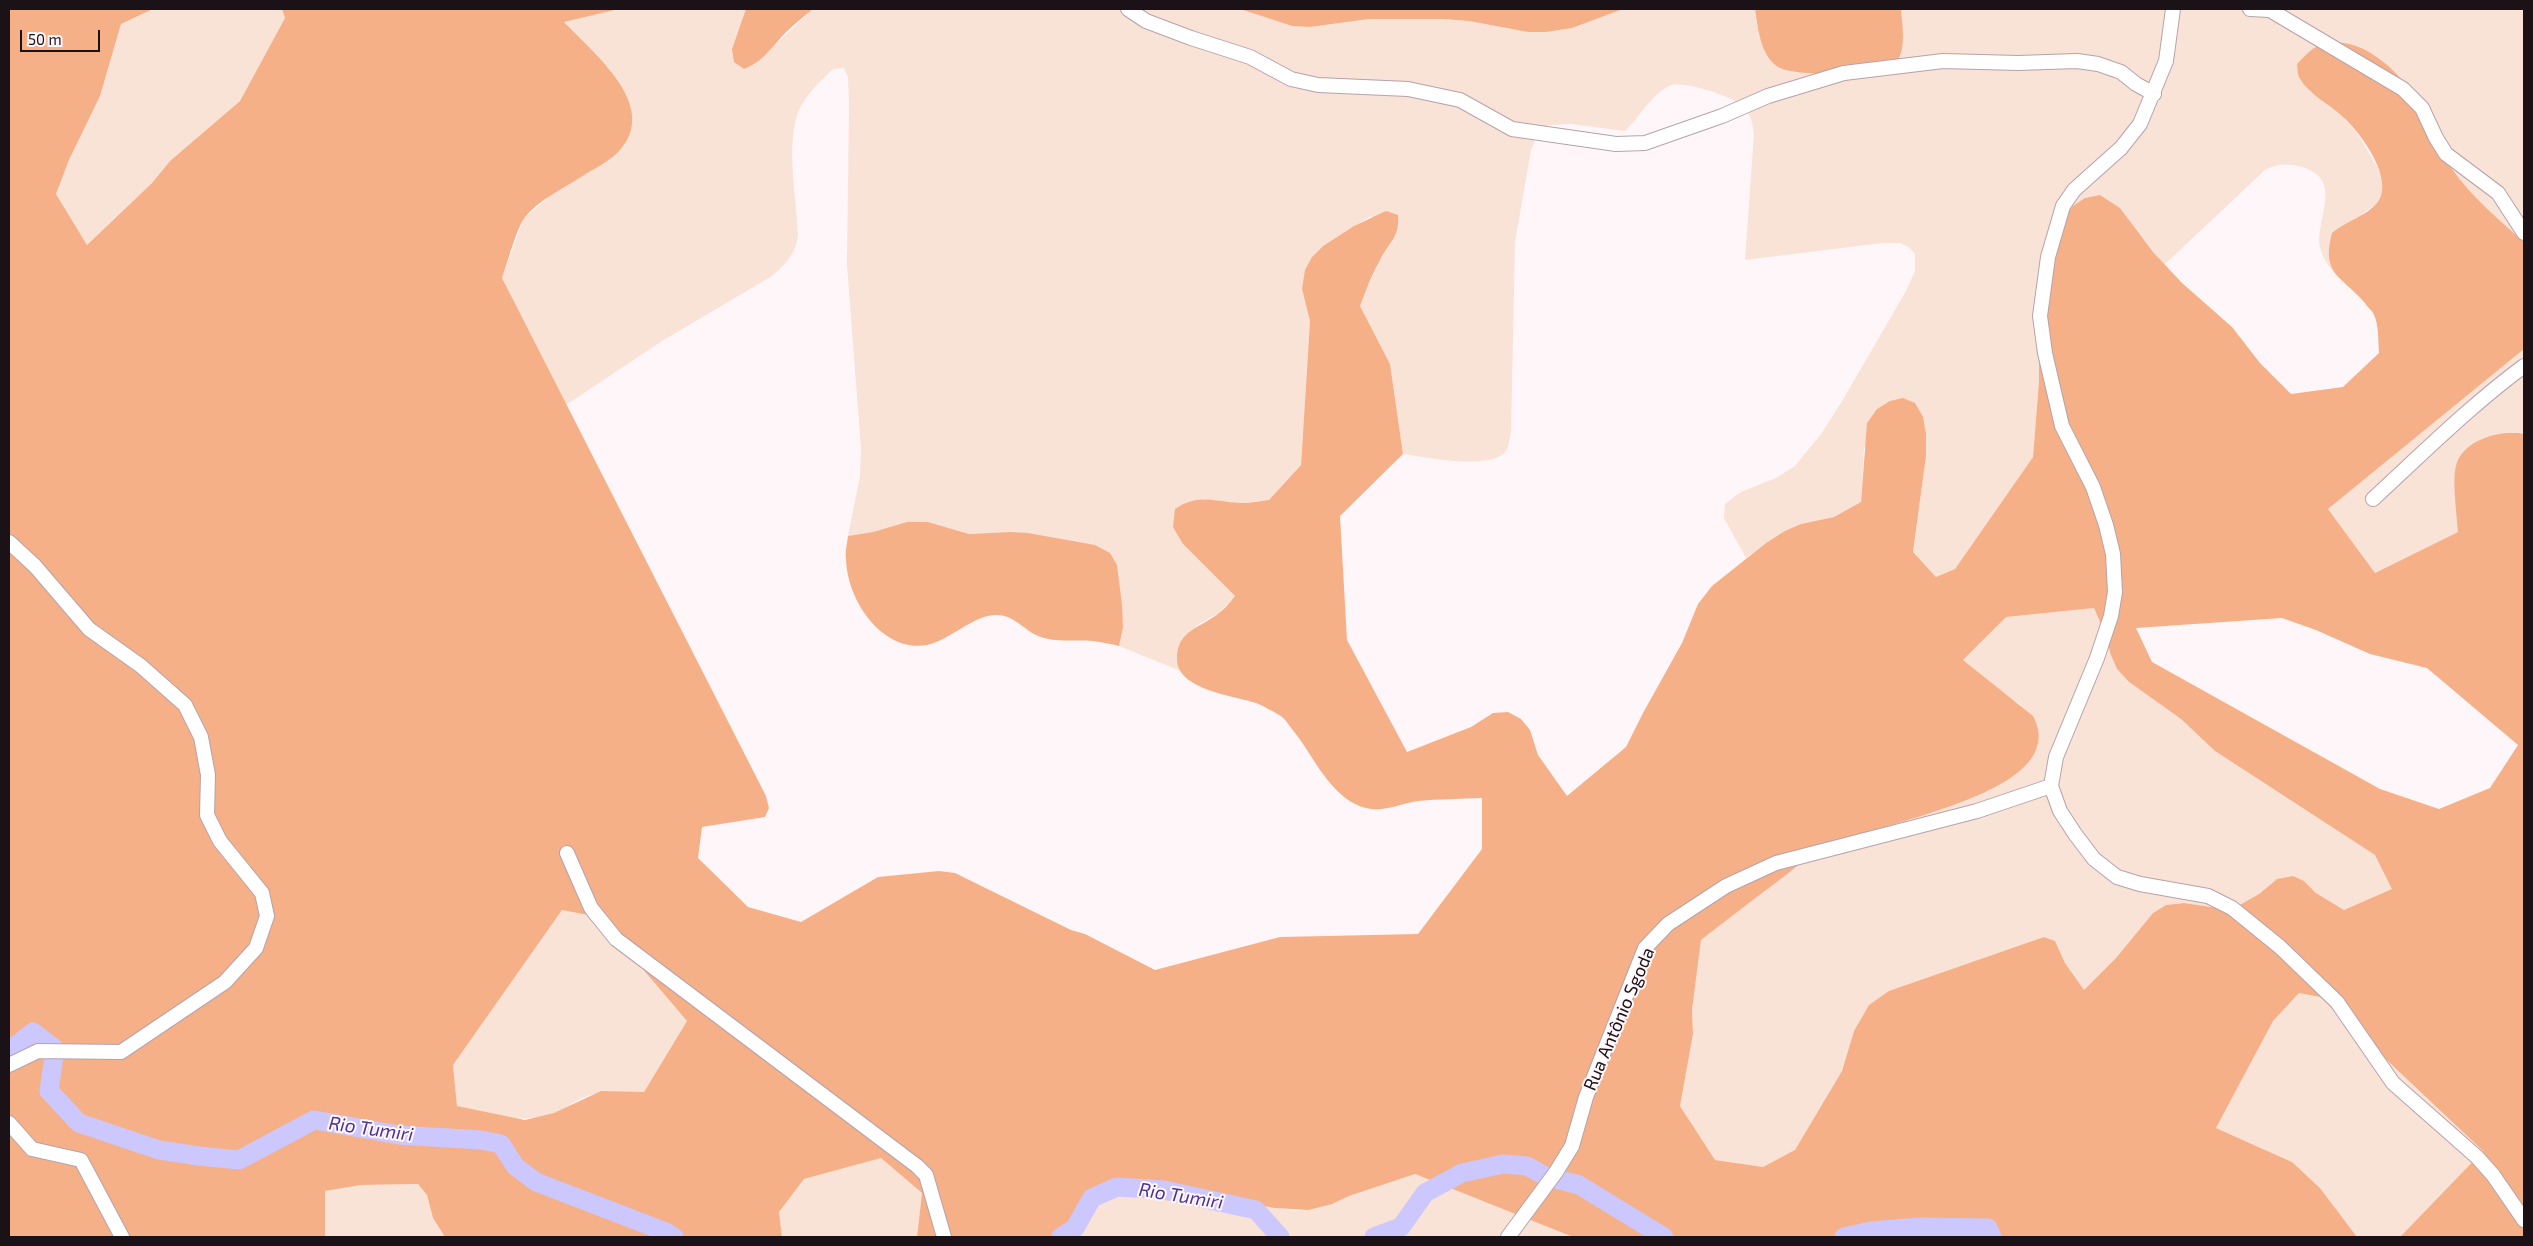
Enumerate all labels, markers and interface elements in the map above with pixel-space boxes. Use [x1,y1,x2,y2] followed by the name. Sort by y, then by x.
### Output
[22,20,102,52] scale bar
[28,30,62,48] text: 50 m
[1579,944,1659,1094] street label: Rua Antônio Sgoda
[327,1112,415,1146] water label: Rio Tumiri
[1137,1178,1225,1214] water label: Rio Tumiri

